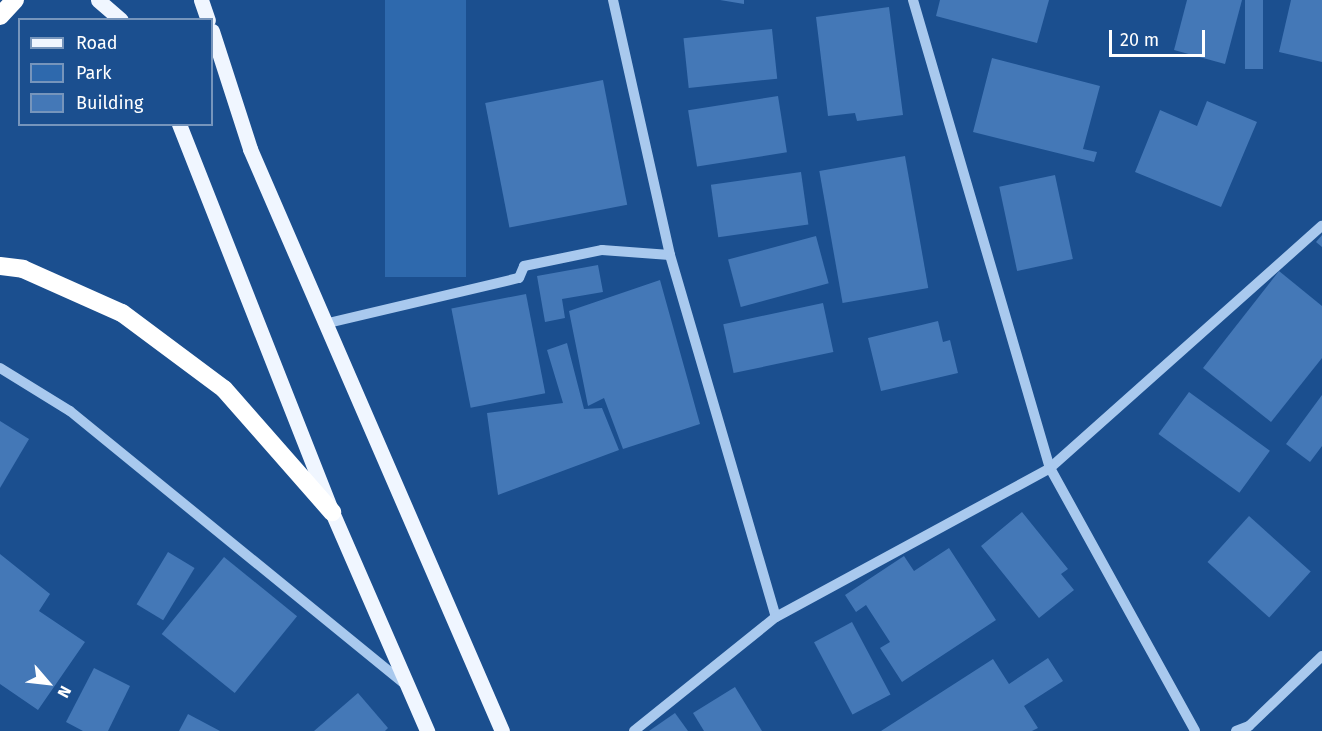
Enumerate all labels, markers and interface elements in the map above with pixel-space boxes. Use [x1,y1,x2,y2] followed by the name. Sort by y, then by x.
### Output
[18,18,213,126] legend
[1112,18,1208,56] scale bar
[1120,29,1159,51] text: 20 m
[76,32,118,54] text: Road
[76,62,111,84] text: Park
[76,92,143,114] text: Building
[18,653,78,713] north arrow
[53,683,75,701] text: N

